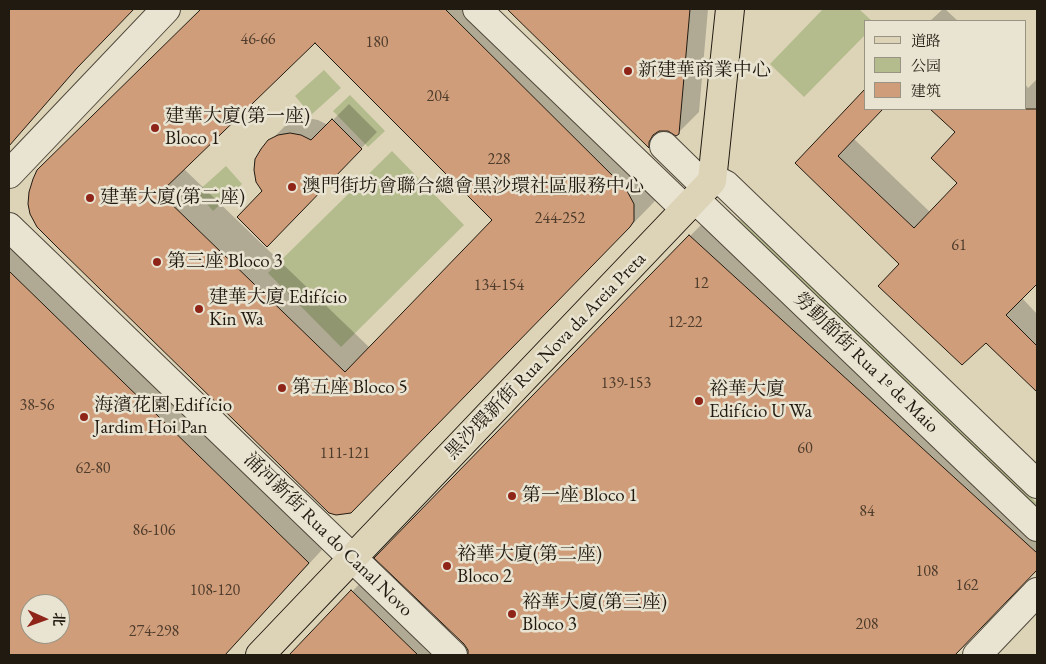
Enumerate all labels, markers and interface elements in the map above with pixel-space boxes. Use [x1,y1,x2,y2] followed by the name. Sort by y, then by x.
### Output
[864,20,1026,110] legend
[240,30,276,50] house number: 46-66
[911,31,941,50] text: 道路
[365,33,389,53] house number: 180
[911,56,941,75] text: 公园
[638,60,771,82] place label: 新建華商業中心
[622,65,634,77] marker: 新建華商業中心
[911,81,941,100] text: 建筑
[426,87,450,107] house number: 204
[165,106,310,150] place label: 建華大廈(第一座) Bloco 1
[149,122,161,134] marker: 建華大廈(第一座) Bloco 1
[487,150,511,170] house number: 228
[302,176,644,198] place label: 澳門街坊會聯合總會黑沙環社區服務中心
[286,181,298,193] marker: 澳門街坊會聯合總會黑沙環社區服務中心
[100,187,245,209] place label: 建華大廈(第二座)
[84,192,96,204] marker: 建華大廈(第二座)
[535,209,585,229] house number: 244-252
[951,236,967,256] house number: 61
[441,248,651,464] street label: 黑沙環新街 Rua Nova da Areia Preta
[167,251,283,273] place label: 第三座 Bloco 3
[151,256,163,268] marker: 第三座 Bloco 3
[693,274,709,294] house number: 12
[474,276,524,296] house number: 134-154
[209,287,347,331] place label: 建華大廈 Edifício Kin Wa
[789,288,943,438] street label: 勞動節街 Rua 1º de Maio
[193,303,205,315] marker: 建華大廈 Edifício Kin Wa
[667,313,703,333] house number: 12-22
[601,374,651,394] house number: 139-153
[292,377,408,399] place label: 第五座 Bloco 5
[709,379,812,423] place label: 裕華大廈 Edifício U Wa
[276,382,288,394] marker: 第五座 Bloco 5
[94,395,232,439] place label: 海濱花園 Edifício Jardim Hoi Pan
[693,395,705,407] marker: 裕華大廈 Edifício U Wa
[19,396,55,416] house number: 38-56
[78,411,90,423] marker: 海濱花園 Edifício Jardim Hoi Pan
[797,439,813,459] house number: 60
[320,444,370,464] house number: 111-121
[239,448,417,622] street label: 涌河新街 Rua do Canal Novo
[75,459,111,479] house number: 62-80
[522,485,638,507] place label: 第一座 Bloco 1
[506,490,518,502] marker: 第一座 Bloco 1
[859,502,875,522] house number: 84
[133,521,175,541] house number: 86-106
[457,544,602,588] place label: 裕華大廈(第二座) Bloco 2
[441,560,453,572] marker: 裕華大廈(第二座) Bloco 2
[915,562,939,582] house number: 108
[955,576,979,596] house number: 162
[190,581,240,601] house number: 108-120
[522,592,667,636] place label: 裕華大廈(第三座) Bloco 3
[20,594,70,644] north arrow
[506,608,518,620] marker: 裕華大廈(第三座) Bloco 3
[50,612,68,627] text: 北
[855,615,879,635] house number: 208
[129,622,179,642] house number: 274-298

